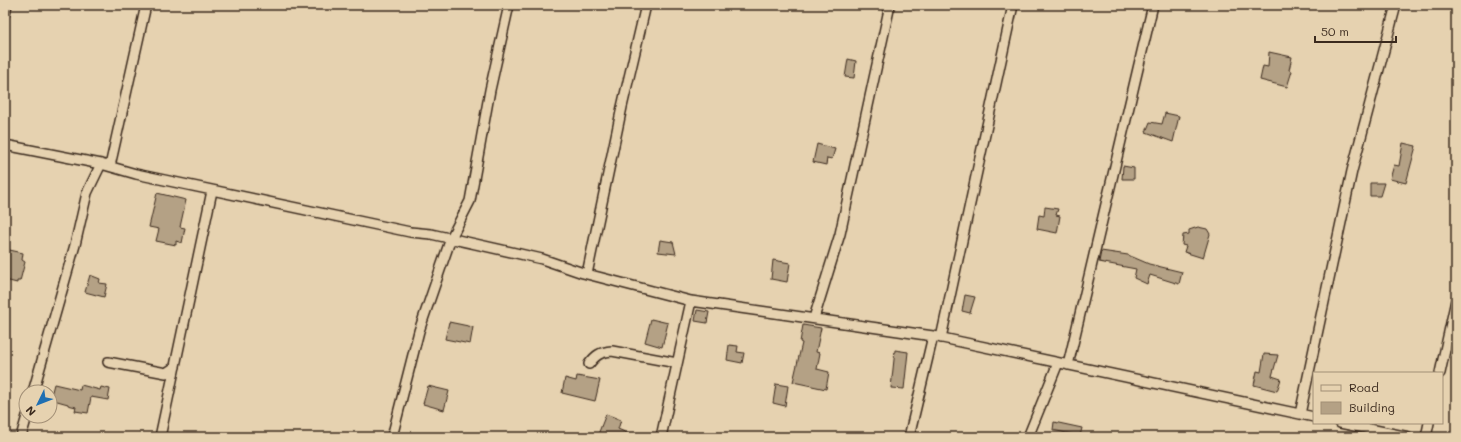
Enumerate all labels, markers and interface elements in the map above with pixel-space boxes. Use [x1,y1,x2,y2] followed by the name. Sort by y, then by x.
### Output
[1315,18,1396,44] scale bar
[1321,23,1349,39] text: 50 m
[1313,372,1443,424] legend
[1349,379,1379,395] text: Road
[18,384,58,424] north arrow
[1349,399,1395,415] text: Building
[22,403,39,419] text: N

